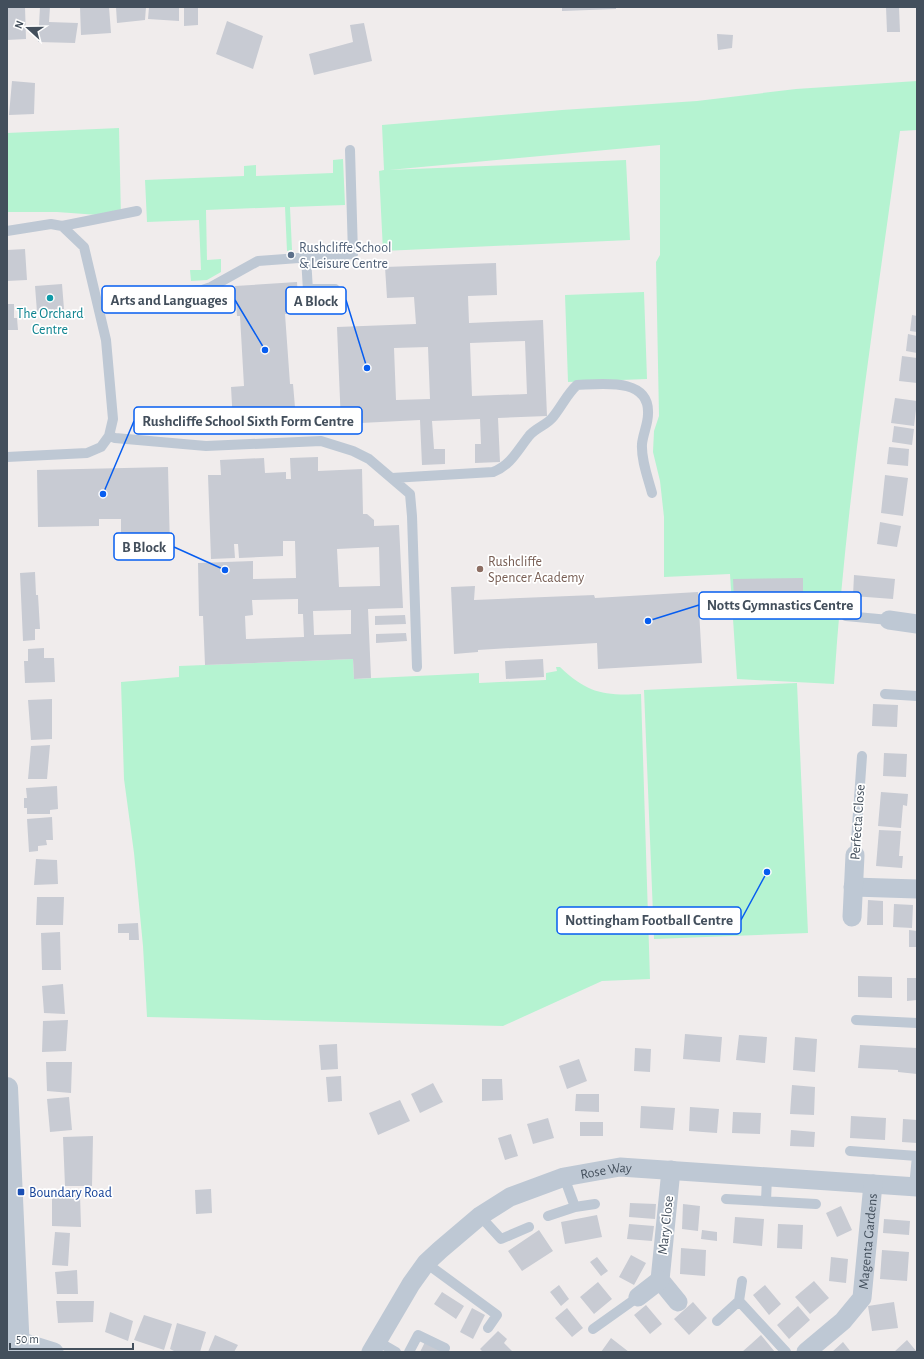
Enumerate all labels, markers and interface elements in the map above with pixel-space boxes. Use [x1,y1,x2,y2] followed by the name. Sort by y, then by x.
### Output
[8,8,48,48] north arrow
[13,19,26,30] text: N
[299,241,392,271] place label: Rushcliffe School & Leisure Centre
[286,250,296,260] marker: Rushcliffe School & Leisure Centre
[102,286,235,313] callout: Arts and Languages
[286,287,346,314] callout: A Block
[45,293,55,303] marker: The Orchard Centre
[111,293,228,308] text: Arts and Languages
[294,294,339,309] text: A Block
[17,307,83,337] place label: The Orchard Centre
[134,407,362,434] callout: Rushcliffe School Sixth Form Centre
[142,414,354,429] text: Rushcliffe School Sixth Form Centre
[114,533,174,560] callout: B Block
[122,540,167,555] text: B Block
[488,555,584,585] place label: Rushcliffe Spencer Academy
[475,564,485,574] marker: Rushcliffe Spencer Academy
[699,592,861,619] callout: Notts Gymnastics Centre
[707,598,853,613] text: Notts Gymnastics Centre
[848,784,868,860] street label: Perfecta Close
[557,907,741,934] callout: Nottingham Football Centre
[565,913,733,928] text: Nottingham Football Centre
[579,1161,632,1182] street label: Rose Way
[29,1186,112,1200] place label: Boundary Road
[16,1187,26,1197] marker: Boundary Road
[857,1193,880,1290] street label: Magenta Gardens
[656,1195,676,1255] street label: Mary Close
[10,1325,133,1351] scale bar
[16,1333,39,1345] text: 50 m

